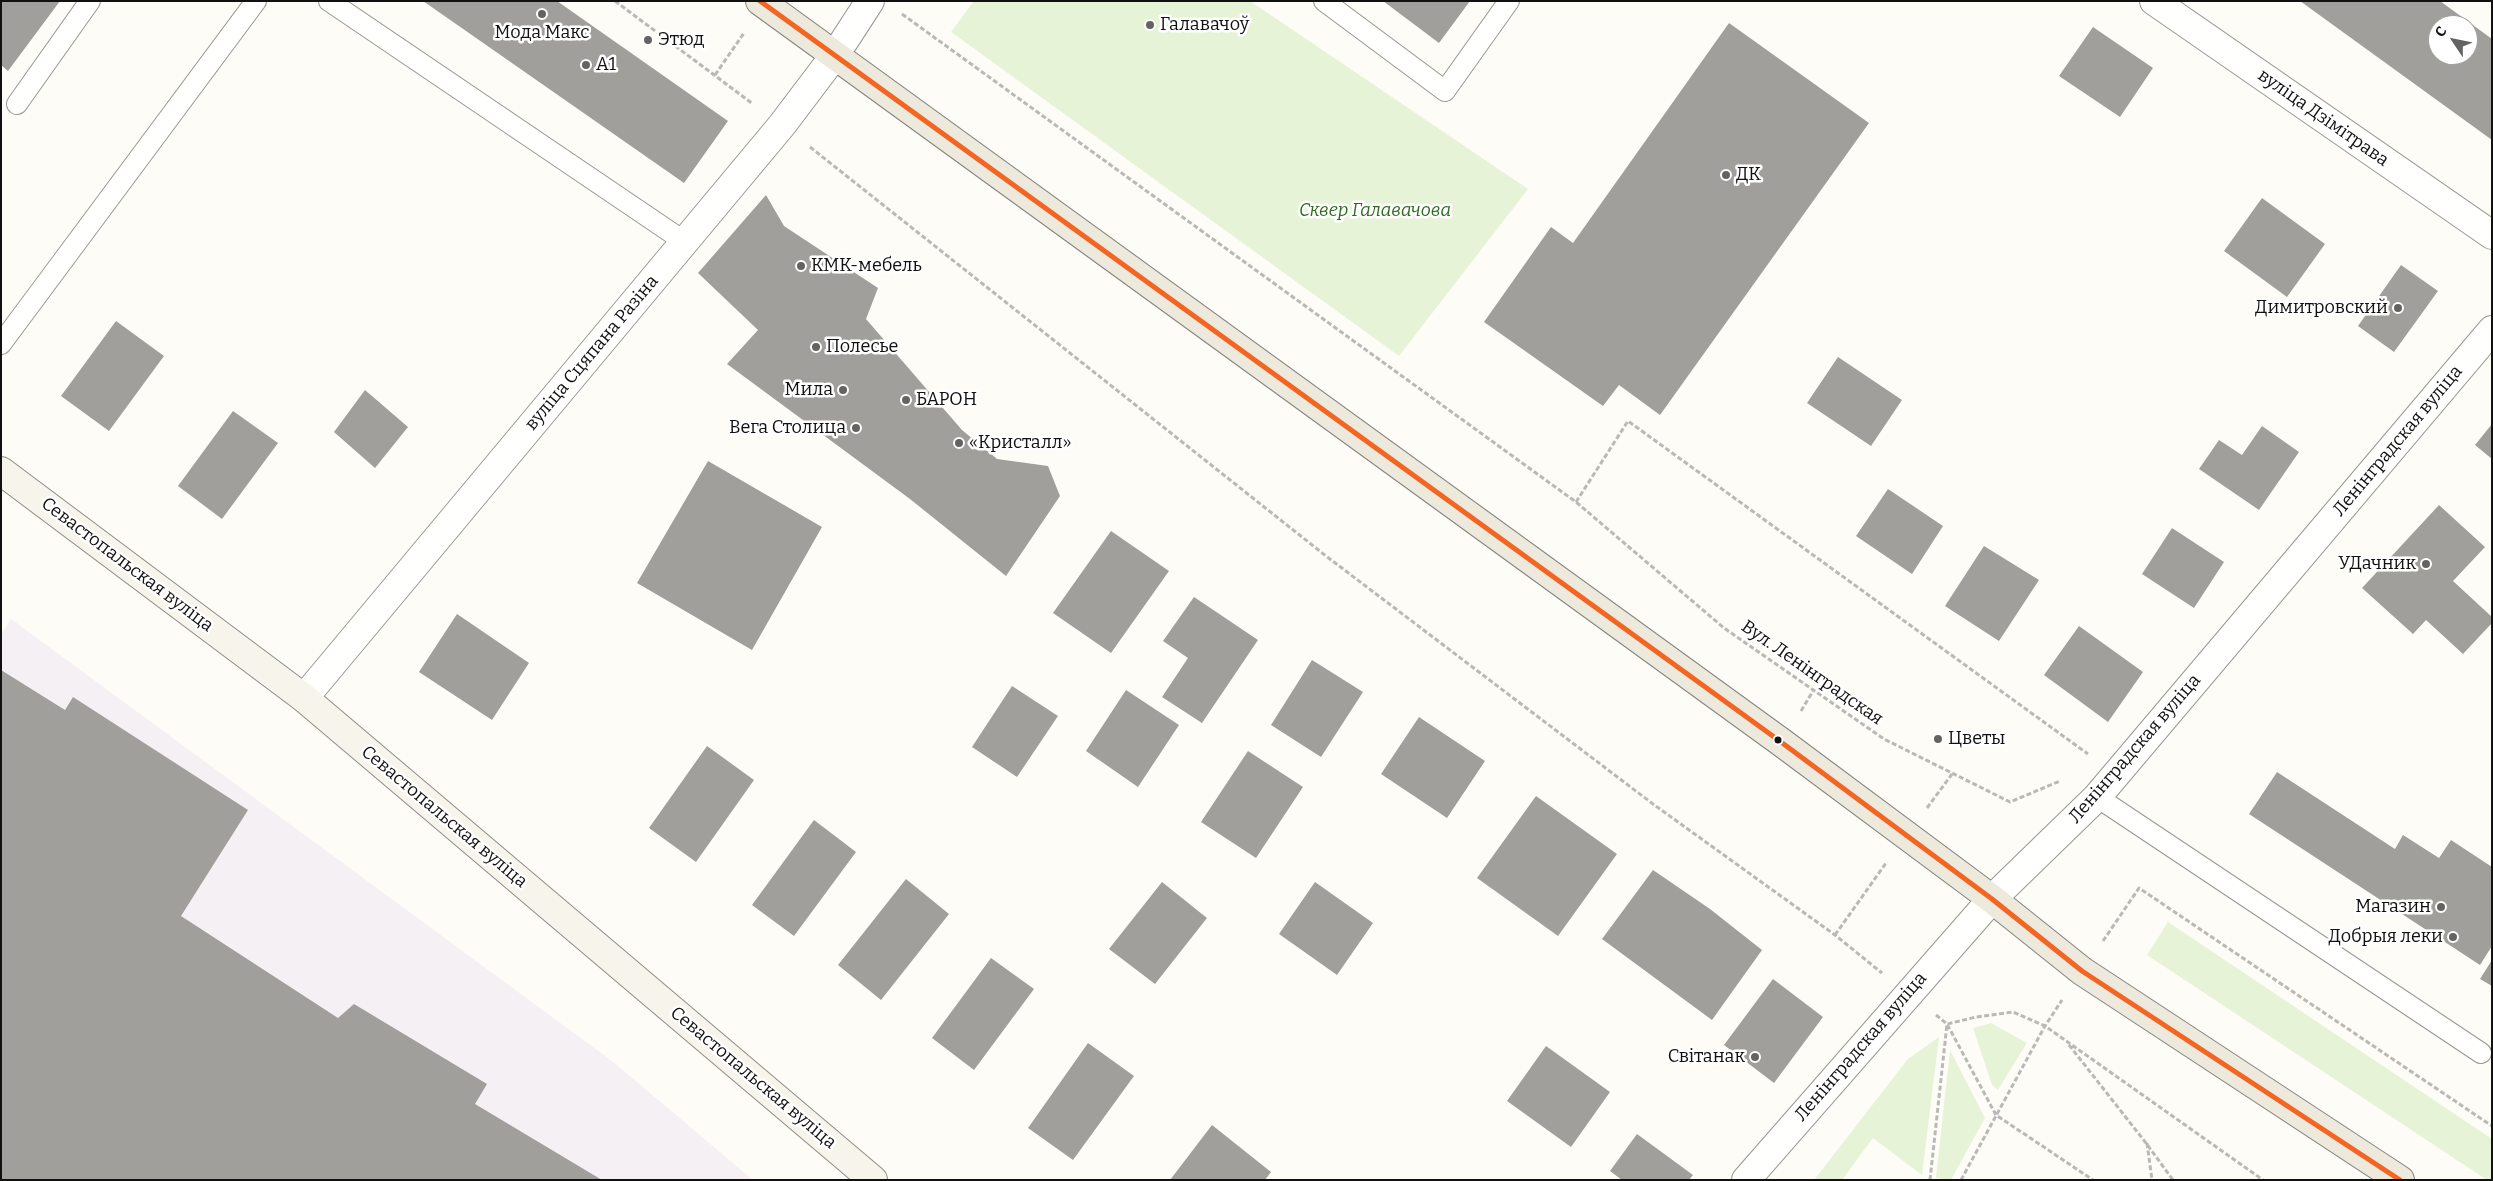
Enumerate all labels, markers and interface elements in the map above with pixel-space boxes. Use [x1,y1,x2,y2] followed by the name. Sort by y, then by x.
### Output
[536,8,548,20] marker: Мода Макс
[1160,14,1249,36] place label: Галавачоў
[2428,15,2478,65] north arrow
[1144,19,1156,31] marker: Галавачоў
[495,22,589,44] place label: Мода Макс
[2431,23,2450,40] text: С
[658,29,704,51] place label: Этюд
[642,34,654,46] marker: Этюд
[596,54,616,76] place label: A1
[580,59,592,71] marker: A1
[2253,65,2393,171] street label: вуліца Дзімітрава
[1736,164,1761,186] place label: ДК
[1720,169,1732,181] marker: ДК
[1299,200,1451,222] park label: Сквер Галавачова
[811,255,922,277] place label: КМК-мебель
[795,260,807,272] marker: КМК-мебель
[521,271,663,435] street label: вуліца Сцяпана Разіна
[2255,297,2388,319] place label: Димитровский
[2392,302,2404,314] marker: Димитровский
[826,336,898,358] place label: Полесье
[810,341,822,353] marker: Полесье
[2329,361,2467,521] street label: Ленінградская вуліца
[784,379,833,401] place label: Мила
[837,384,849,396] marker: Мила
[916,389,977,411] place label: БАРОН
[900,394,912,406] marker: БАРОН
[729,417,846,439] place label: Вега Столица
[850,422,862,434] marker: Вега Столица
[969,432,1071,454] place label: «Кристалл»
[953,437,965,449] marker: «Кристалл»
[37,493,217,637] street label: Севастопальская вуліца
[2338,553,2416,575] place label: УДачник
[2420,558,2432,570] marker: УДачник
[1737,616,1887,730] street label: Вул. Ленінградская
[2065,670,2205,828] street label: Ленінградская вуліца
[1948,728,2005,750] place label: Цветы
[1932,733,1944,745] marker: Цветы
[1773,735,1783,745] unlabelled marker
[357,741,531,893] street label: Севастопальская вуліца
[2355,896,2431,918] place label: Магазин
[2435,901,2447,913] marker: Магазин
[2329,926,2443,948] place label: Добрыя леки
[2447,931,2459,943] marker: Добрыя леки
[1791,968,1931,1126] street label: Ленінградская вуліца
[666,1002,840,1154] street label: Севастопальская вуліца
[1668,1046,1745,1068] place label: Світанак
[1749,1051,1761,1063] marker: Світанак

